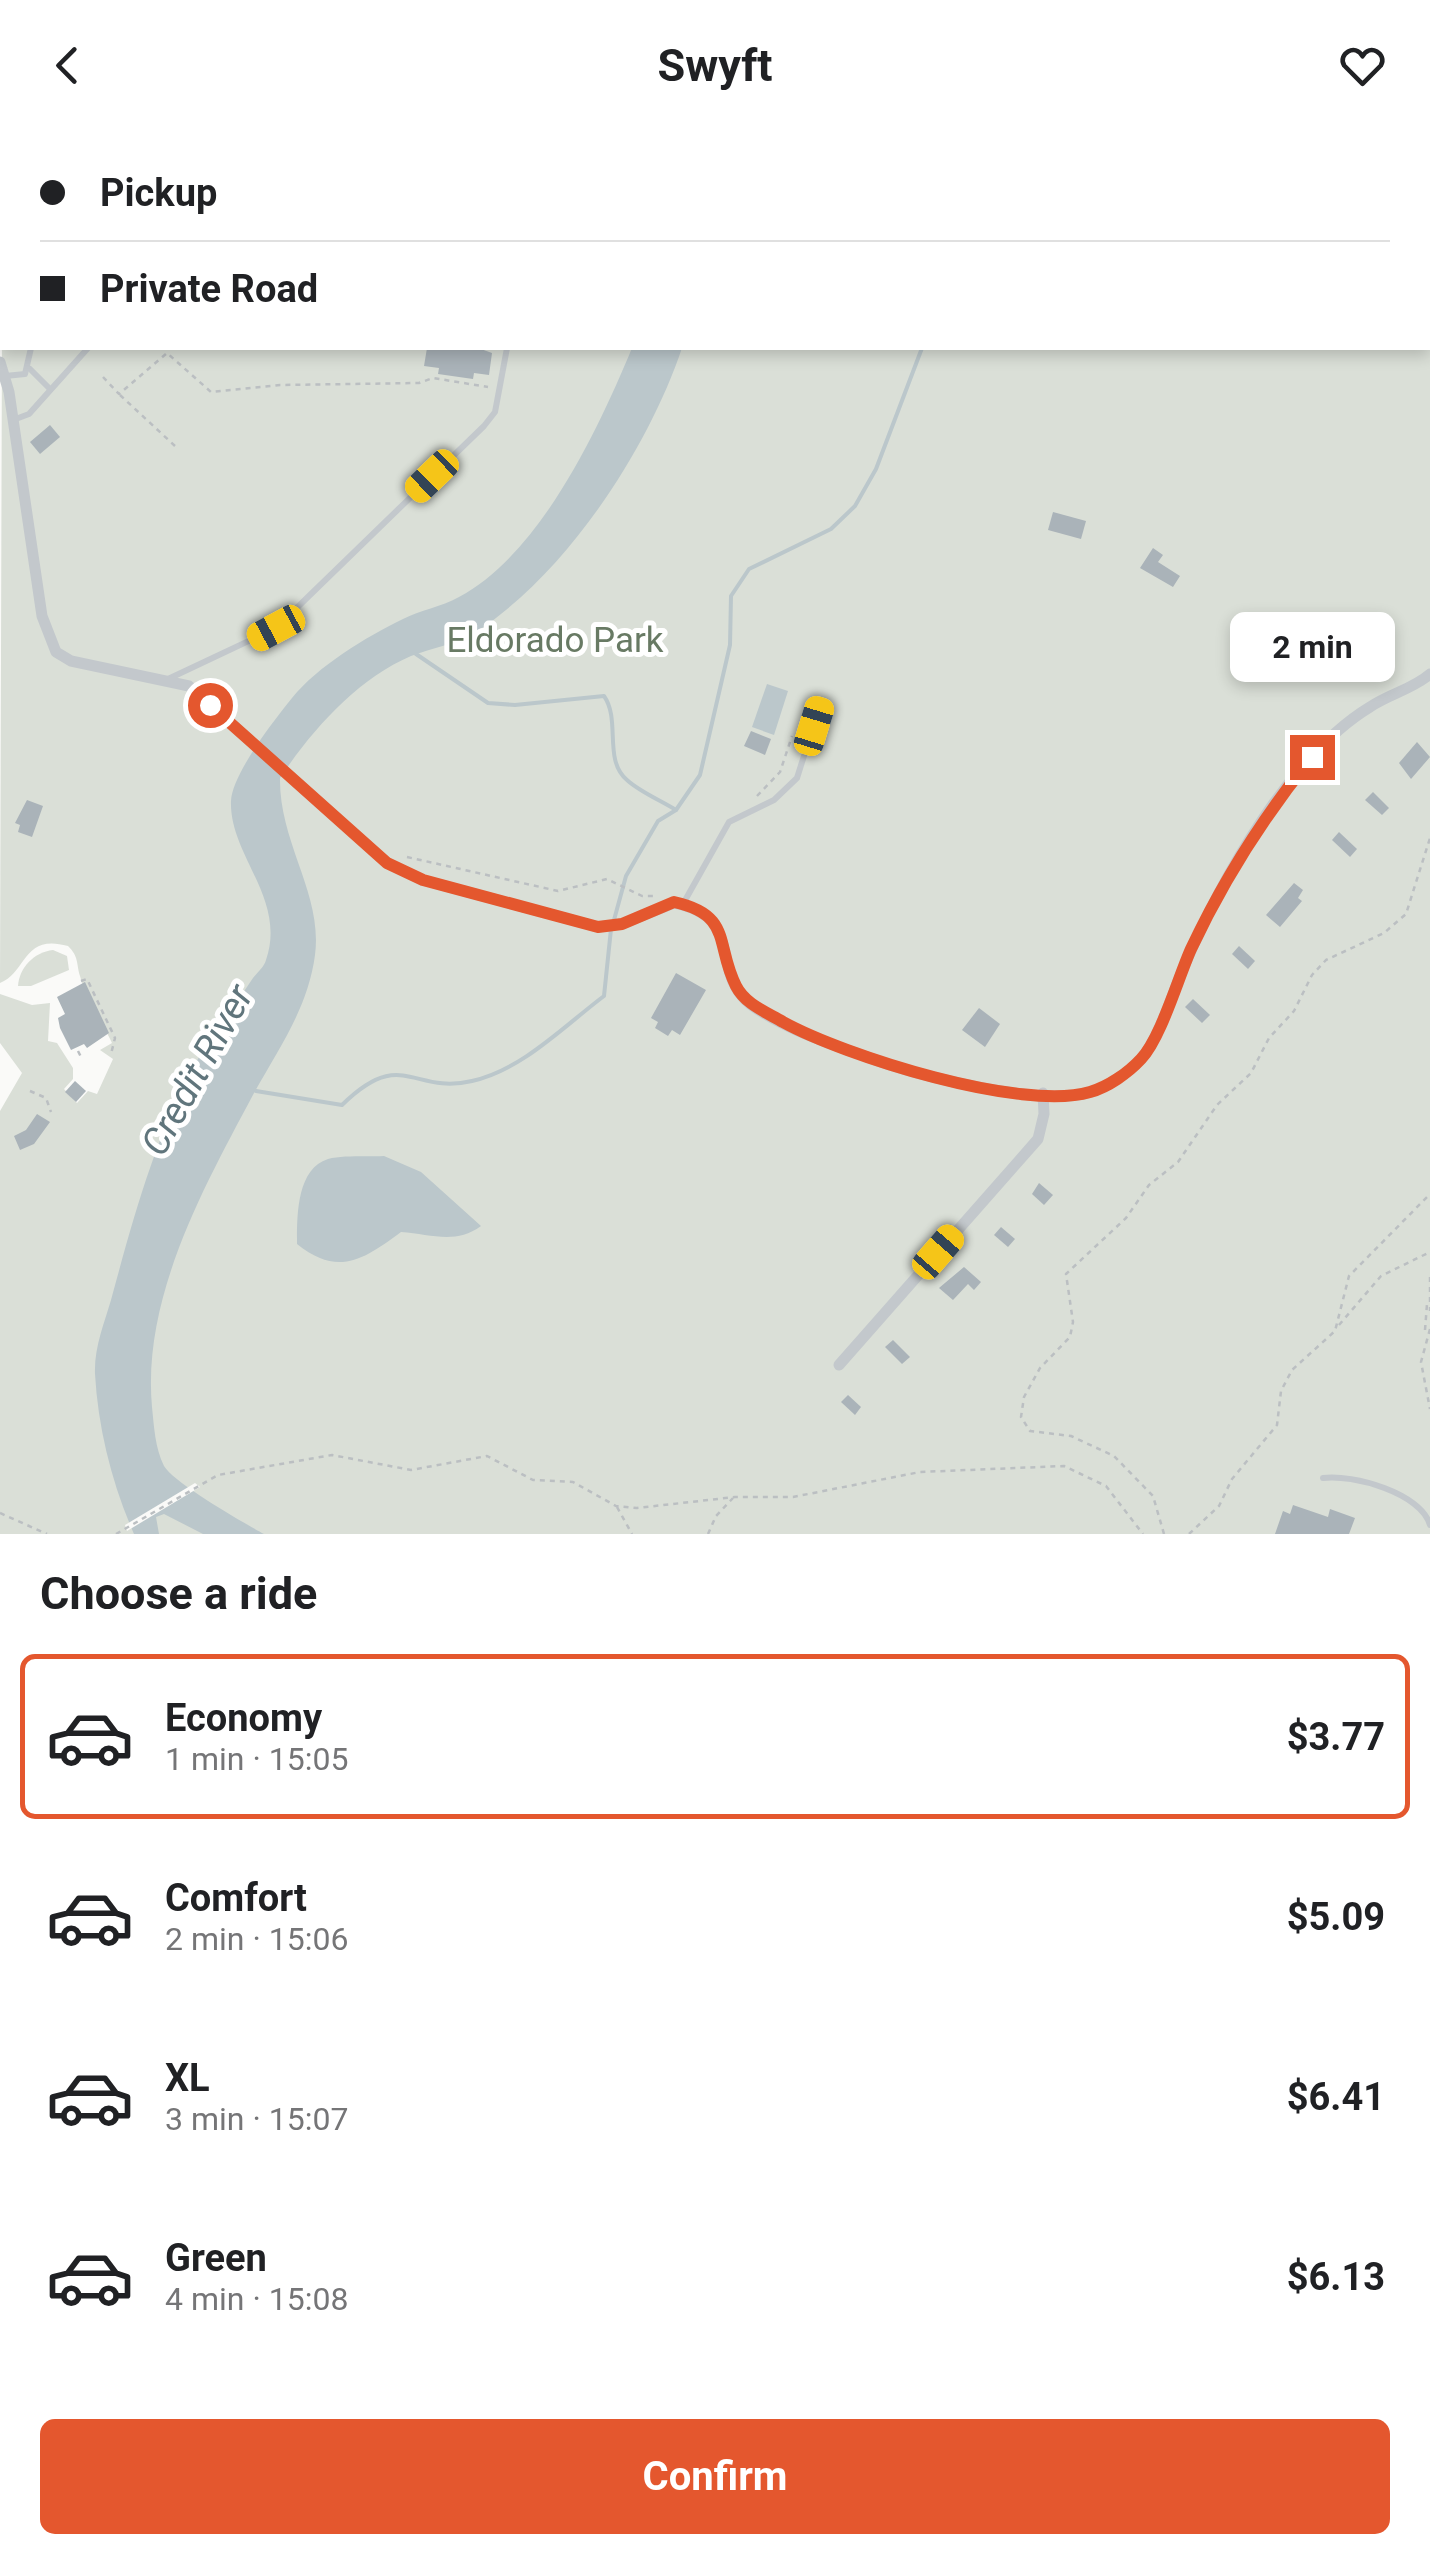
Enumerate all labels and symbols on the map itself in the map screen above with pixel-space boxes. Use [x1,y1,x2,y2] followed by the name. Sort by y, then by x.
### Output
[400,444,464,508] car
[242,601,310,655] car
[1230,612,1394,682] callout: 2 min
[446,620,664,661] park label: Eldorado Park
[188,683,233,728] route start
[791,693,837,759] car
[1290,735,1335,780] route end
[132,976,263,1163] water label: Credit River
[907,1220,969,1284] car

